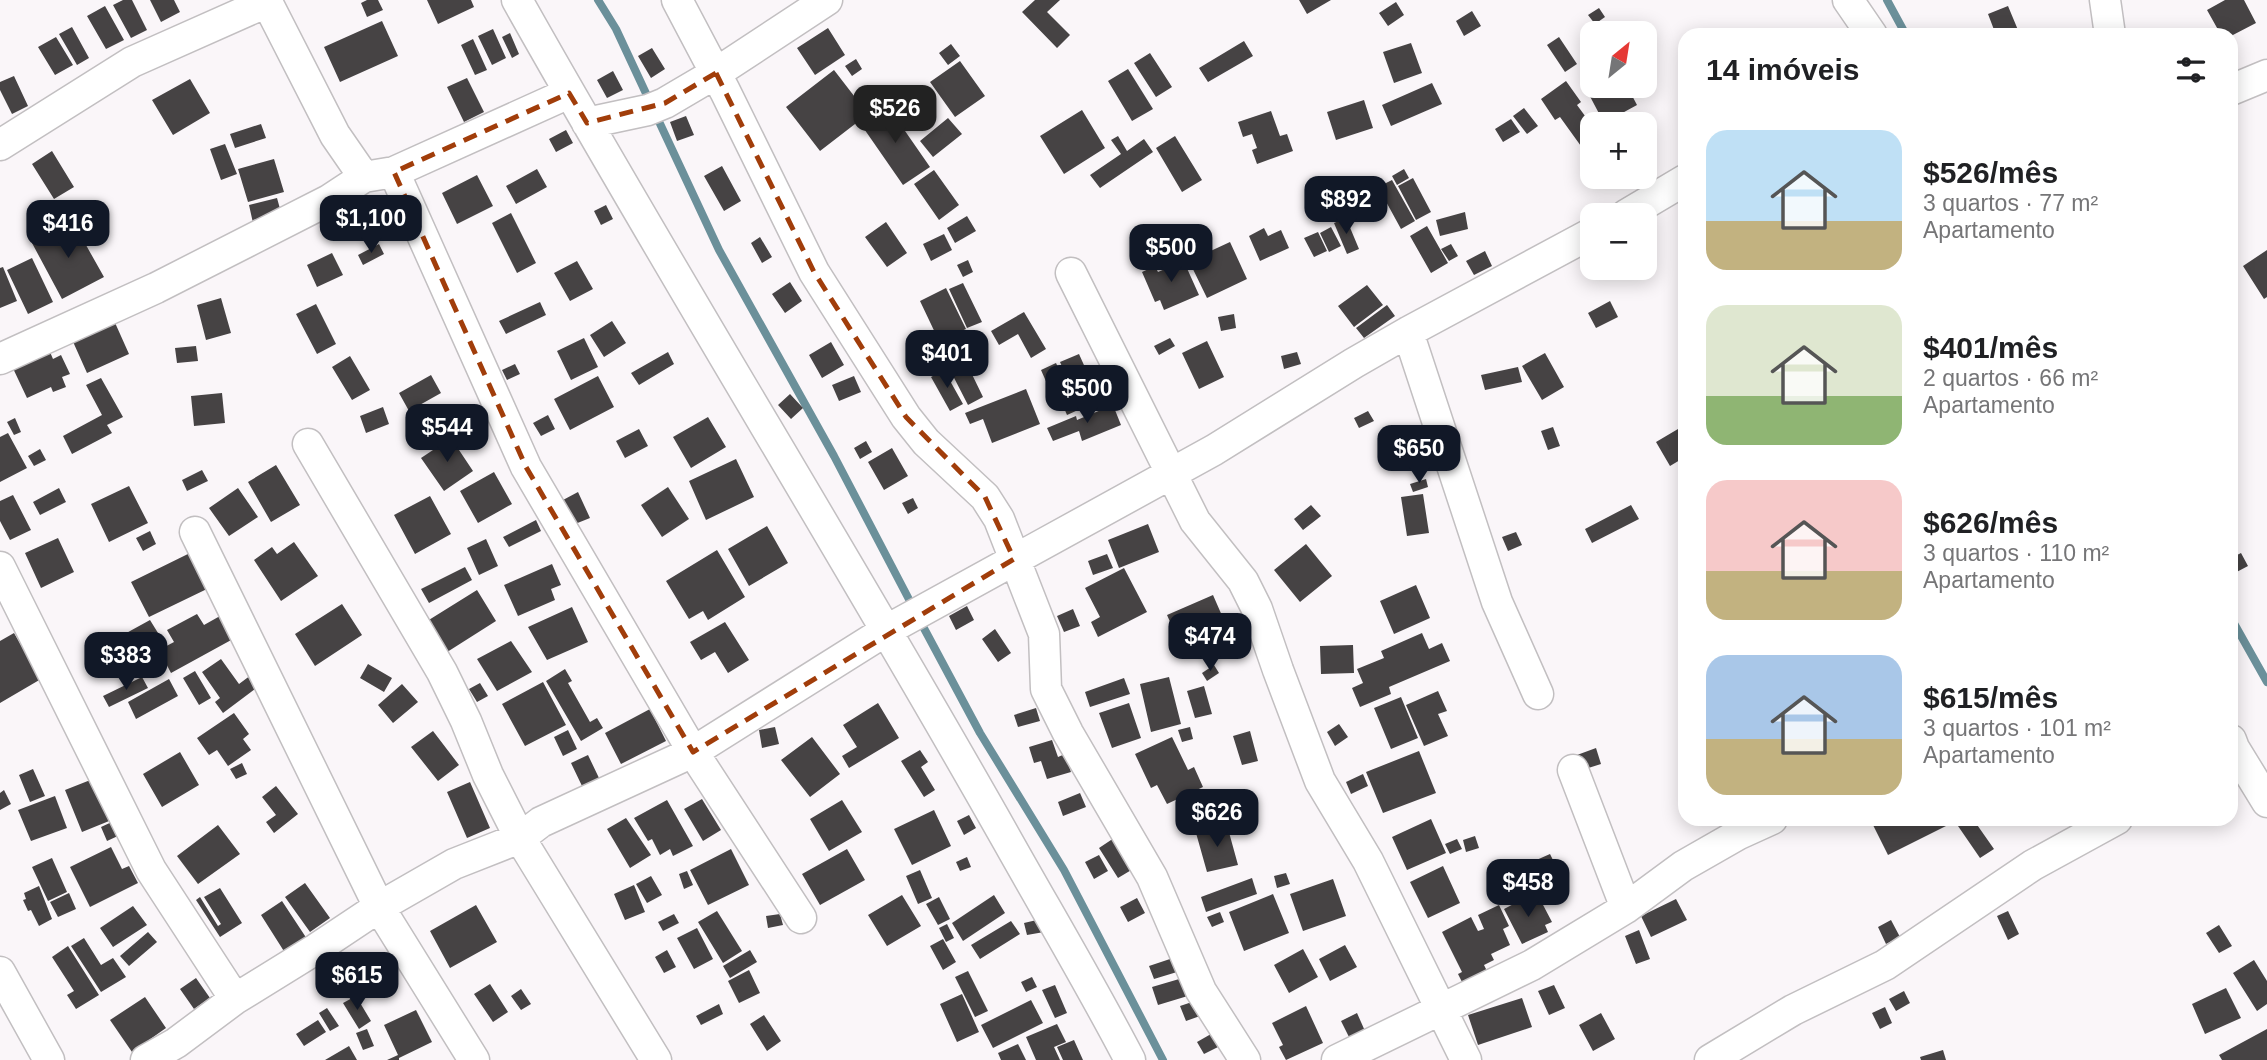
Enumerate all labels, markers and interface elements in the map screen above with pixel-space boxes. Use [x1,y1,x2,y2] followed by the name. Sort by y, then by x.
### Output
[1580,21,1657,98] north arrow
[1580,21,1657,280] map controls
[2172,51,2210,89] icon: filters
[1706,53,1859,86] text: 14 imóveis
[854,86,936,145] pin: $526
[869,95,921,121] text: $526
[1580,112,1657,189] button: +
[1923,156,2058,189] text: $526/mês
[1762,158,1846,242] icon: home
[1305,176,1387,236] pin: $892
[1320,186,1372,212] text: $892
[1923,190,2098,216] text: 3 quartos · 77 m²
[314,196,428,255] pin: $1,100
[27,201,109,260] pin: $416
[1580,203,1657,280] button: −
[336,205,406,231] text: $1,100
[42,210,94,236] text: $416
[1923,217,2055,243] text: Apartamento
[1130,224,1212,284] pin: $500
[1145,234,1197,260] text: $500
[906,330,988,390] pin: $401
[1923,331,2058,364] text: $401/mês
[1762,333,1846,417] icon: home
[921,340,973,366] text: $401
[1923,365,2098,391] text: 2 quartos · 66 m²
[1046,366,1128,425] pin: $500
[1061,375,1113,401] text: $500
[1923,392,2055,418] text: Apartamento
[406,405,488,464] pin: $544
[421,414,473,440] text: $544
[1378,426,1460,485] pin: $650
[1393,435,1445,461] text: $650
[1923,506,2058,539] text: $626/mês
[1762,508,1846,592] icon: home
[1923,540,2109,566] text: 3 quartos · 110 m²
[1923,567,2055,593] text: Apartamento
[1169,614,1251,673] pin: $474
[1184,623,1236,649] text: $474
[85,632,167,692] pin: $383
[100,642,152,668] text: $383
[1923,681,2058,714] text: $615/mês
[1762,683,1846,767] icon: home
[1923,715,2111,741] text: 3 quartos · 101 m²
[1923,742,2055,768] text: Apartamento
[1176,790,1258,849] pin: $626
[1191,799,1243,825] text: $626
[1487,860,1569,919] pin: $458
[1502,869,1554,895] text: $458
[316,953,398,1012] pin: $615
[331,962,383,988] text: $615

